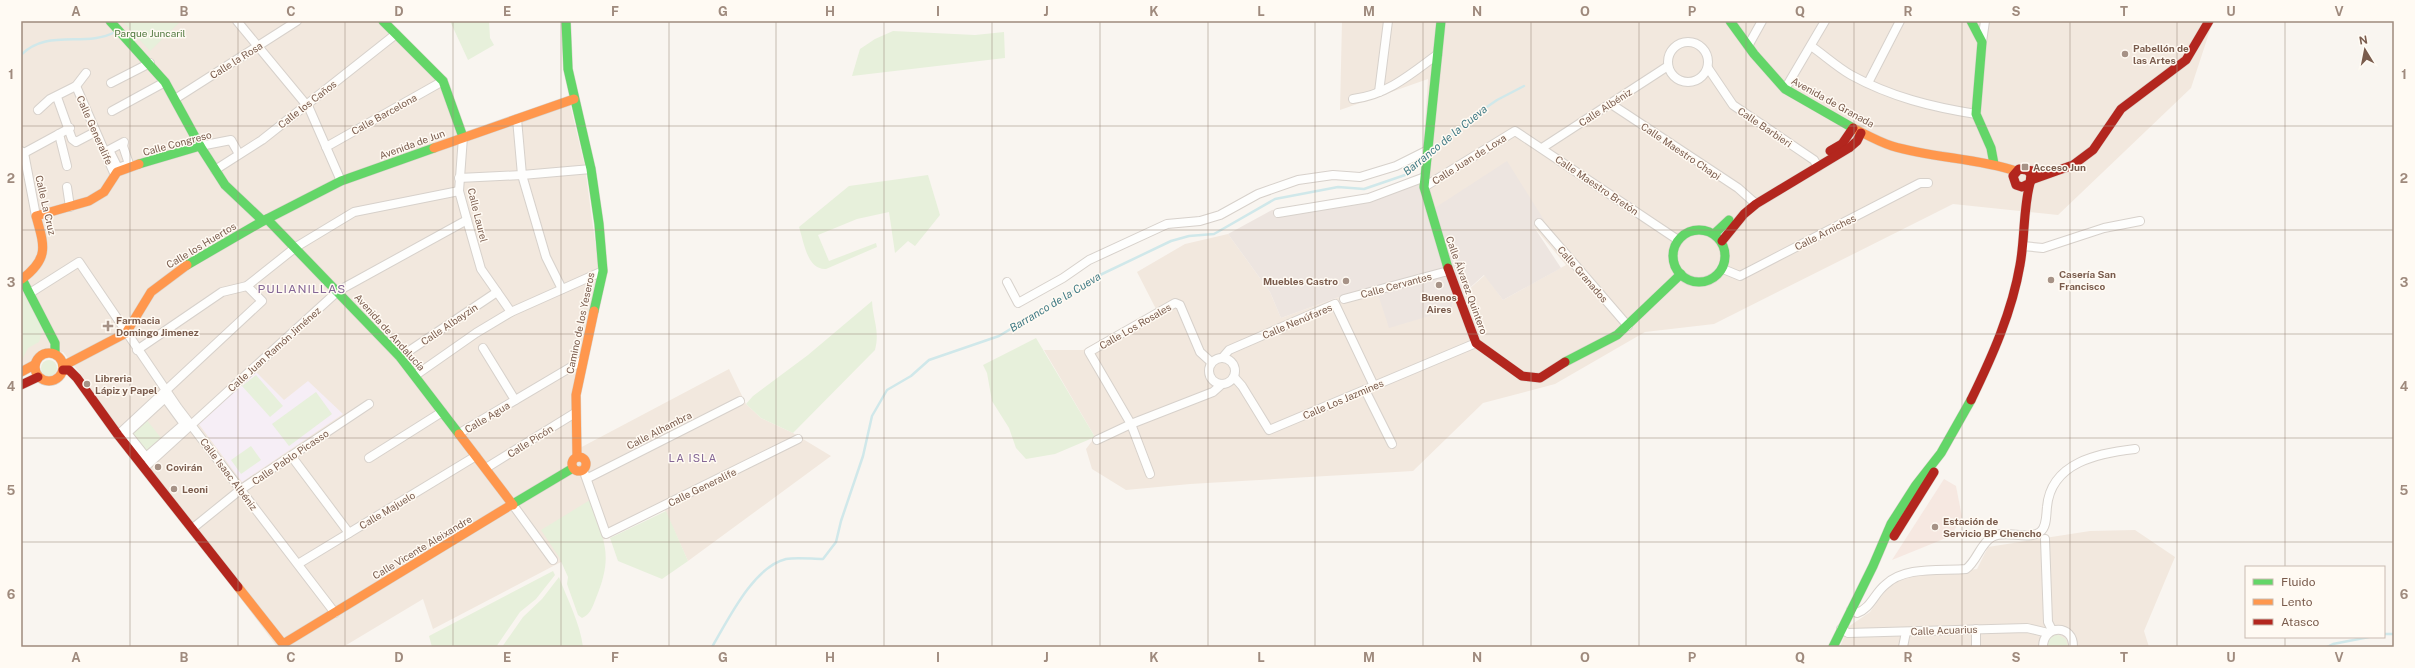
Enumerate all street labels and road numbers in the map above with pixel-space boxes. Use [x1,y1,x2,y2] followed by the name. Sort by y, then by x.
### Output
[207,39,265,81] street label: Calle la Rosa
[1790,74,1876,130] street label: Avenida de Granada
[275,78,339,130] street label: Calle los Caños
[1576,85,1634,129] street label: Calle Albéniz
[349,91,419,137] street label: Calle Barcelona
[74,93,116,167] street label: Calle Generalife
[1736,105,1794,149] street label: Calle Barbieri
[1639,120,1723,182] street label: Calle Maestro Chapi
[378,127,447,161] street label: Avenida de Jun
[141,128,213,158] street label: Calle Congreso
[1430,131,1508,187] street label: Calle Juan de Loxa
[1553,153,1641,217] street label: Calle Maestro Bretón
[33,174,59,236] street label: Calle La Cruz
[465,187,491,243] street label: Calle Laurel
[1792,211,1858,253] street label: Calle Arniches
[164,219,238,271] street label: Calle los Huertos
[1444,234,1490,336] street label: Calle Álvarez Quintero
[1555,243,1611,305] street label: Calle Granados
[1359,270,1433,300] street label: Calle Cervantes
[563,271,597,375] street label: Camino de los Yeseros
[352,291,428,373] street label: Avenida de Andalucía
[418,300,480,347] street label: Calle Albayzin
[1097,301,1173,351] street label: Calle Los Rosales
[1260,301,1334,341] street label: Calle Nenúfares
[225,304,323,394] street label: Calle Juan Ramón Jiménez
[1301,377,1385,421] street label: Calle Los Jazmines
[462,399,512,435] street label: Calle Agua
[625,408,693,452] street label: Calle Alhambra
[505,422,555,460] street label: Calle Picón
[249,427,331,487] street label: Calle Pablo Picasso
[198,435,260,513] street label: Calle Isaac Albéniz
[666,465,739,509] street label: Calle Generalife
[357,488,417,531] street label: Calle Majuelo
[370,512,474,581] street label: Calle Vicente Aleixandre
[1910,623,1978,637] street label: Calle Acuarius

